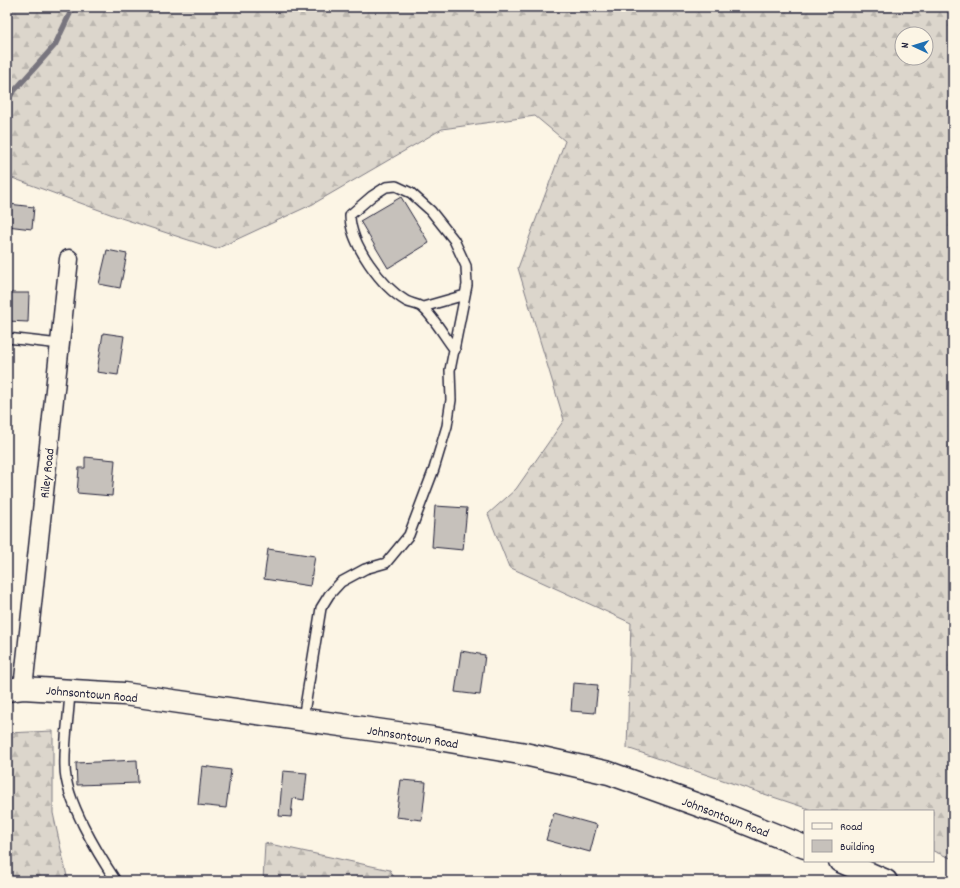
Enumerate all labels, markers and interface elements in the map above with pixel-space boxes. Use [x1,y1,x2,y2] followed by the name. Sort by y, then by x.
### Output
[894,26,934,66] north arrow
[898,42,914,49] text: N
[36,447,61,499] street label: Riley Road
[45,682,138,709] street label: Johnsontown Road
[366,722,460,755] street label: Johnsontown Road
[679,793,771,844] street label: Johnsontown Road
[804,810,934,862] legend
[840,819,862,836] text: Road
[840,839,875,856] text: Building

